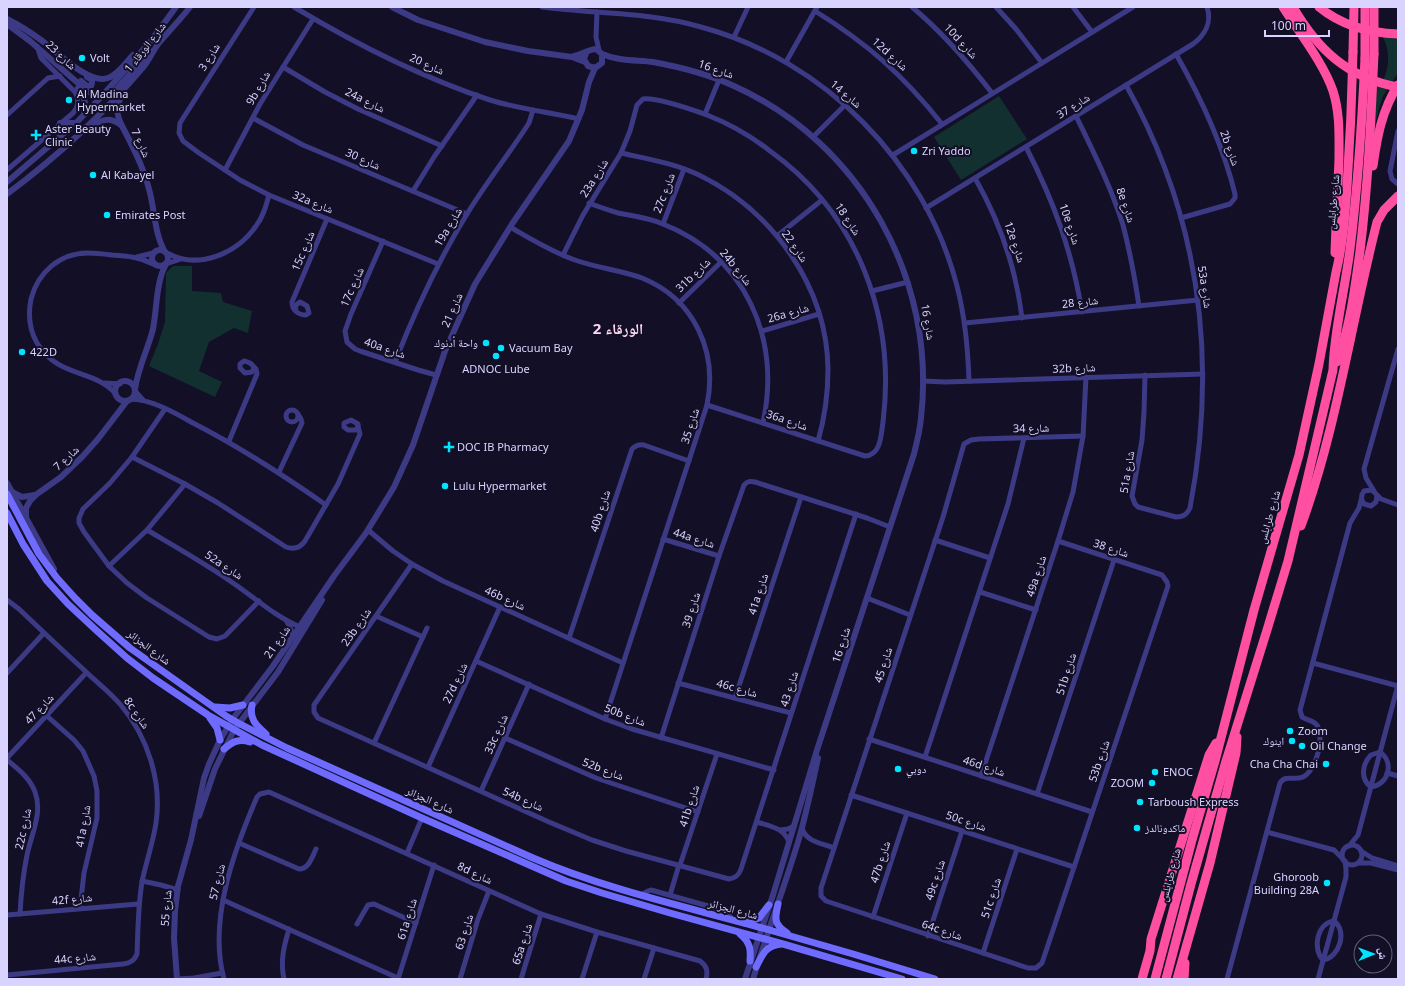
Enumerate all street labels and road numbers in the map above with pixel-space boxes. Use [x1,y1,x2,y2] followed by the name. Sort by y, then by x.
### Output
[120,19,169,75] street label: شارع الورقاء 1
[941,20,982,62] street label: 10d شارع
[869,34,911,74] street label: 12d شارع
[43,37,80,73] street label: شارع 23
[194,40,223,73] street label: شارع 3
[408,49,447,78] street label: شارع 20
[697,56,736,82] street label: شارع 16
[242,68,273,107] street label: 9b شارع
[828,76,865,111] street label: شارع 14
[343,83,388,116] street label: 24a شارع
[1053,90,1092,122] street label: شارع 37
[128,126,155,160] street label: شارع 7
[1217,128,1244,168] street label: 2b شارع
[344,144,383,173] street label: شارع 30
[576,156,611,200] street label: 23a شارع
[649,171,678,215] street label: 27c شارع
[1323,174,1342,230] street label: شارع طرابلس
[1113,185,1139,224] street label: 8e شارع
[291,187,336,216] street label: 32a شارع
[832,199,865,238] street label: شارع 18
[1056,201,1084,246] street label: 10e شارع
[430,205,465,249] street label: 19a شارع
[1001,219,1029,264] street label: 12e شارع
[779,227,812,265] street label: شارع 22
[287,229,318,273] street label: 15c شارع
[717,245,756,288] street label: 24b شارع
[672,254,713,295] street label: 31b شارع
[336,265,367,309] street label: 17c شارع
[1195,265,1216,309] street label: 53a شارع
[437,290,466,329] street label: شارع 21
[1061,292,1099,311] street label: شارع 28
[765,299,810,326] street label: 26a شارع
[918,303,939,341] street label: شارع 16
[363,334,408,362] street label: 40a شارع
[1052,359,1096,376] street label: 32b شارع
[677,406,702,445] street label: شارع 35
[765,406,810,433] street label: 36a شارع
[1013,420,1049,435] street label: شارع 34
[50,442,82,473] street label: شارع 7
[1116,450,1137,494] street label: 51a شارع
[586,488,613,534] street label: 40b شارع
[1254,488,1283,545] street label: شارع طرابلس
[672,524,717,551] street label: 44a شارع
[1092,535,1131,560] street label: شارع 38
[202,547,246,582] street label: 52a شارع
[1022,553,1049,598] street label: 49a شارع
[744,571,771,616] street label: 41a شارع
[482,582,528,613] street label: 46b شارع
[678,590,703,629] street label: شارع 39
[337,605,374,649] street label: 23b شارع
[260,623,293,661] street label: شارع 21
[124,625,174,668] street label: شارع الجزائر
[828,625,853,664] street label: شارع 16
[870,645,895,684] street label: شارع 45
[1052,651,1079,697] street label: 51b شارع
[439,660,470,706] street label: 27d شارع
[776,669,801,708] street label: شارع 43
[715,675,759,700] street label: 46c شارع
[21,690,57,727] street label: شارع 47
[121,694,154,731] street label: 8c شارع
[602,700,648,729] street label: 50b شارع
[480,712,511,756] street label: 33c شارع
[1084,738,1113,784] street label: 53b شارع
[961,752,1007,779] street label: 46d شارع
[580,754,626,783] street label: 52b شارع
[403,782,456,817] street label: شارع الجزائر
[500,783,546,814] street label: 54b شارع
[675,783,702,829] street label: 41b شارع
[71,804,94,848] street label: 41a شارع
[11,807,34,851] street label: 22c شارع
[944,807,988,834] street label: 50c شارع
[866,839,893,885] street label: 47b شارع
[1155,846,1184,903] street label: شارع طرابلس
[455,858,495,887] street label: 8d شارع
[921,858,948,902] street label: 49c شارع
[205,862,228,901] street label: شارع 57
[977,876,1004,920] street label: 51c شارع
[51,889,93,908] street label: 42f شارع
[156,889,175,927] street label: شارع 55
[706,894,759,922] street label: شارع الجزائر
[393,896,420,941] street label: 61a شارع
[451,912,476,951] street label: شارع 63
[920,916,964,943] street label: 64c شارع
[508,921,535,966] street label: 65a شارع
[54,948,96,967] street label: 44c شارع

